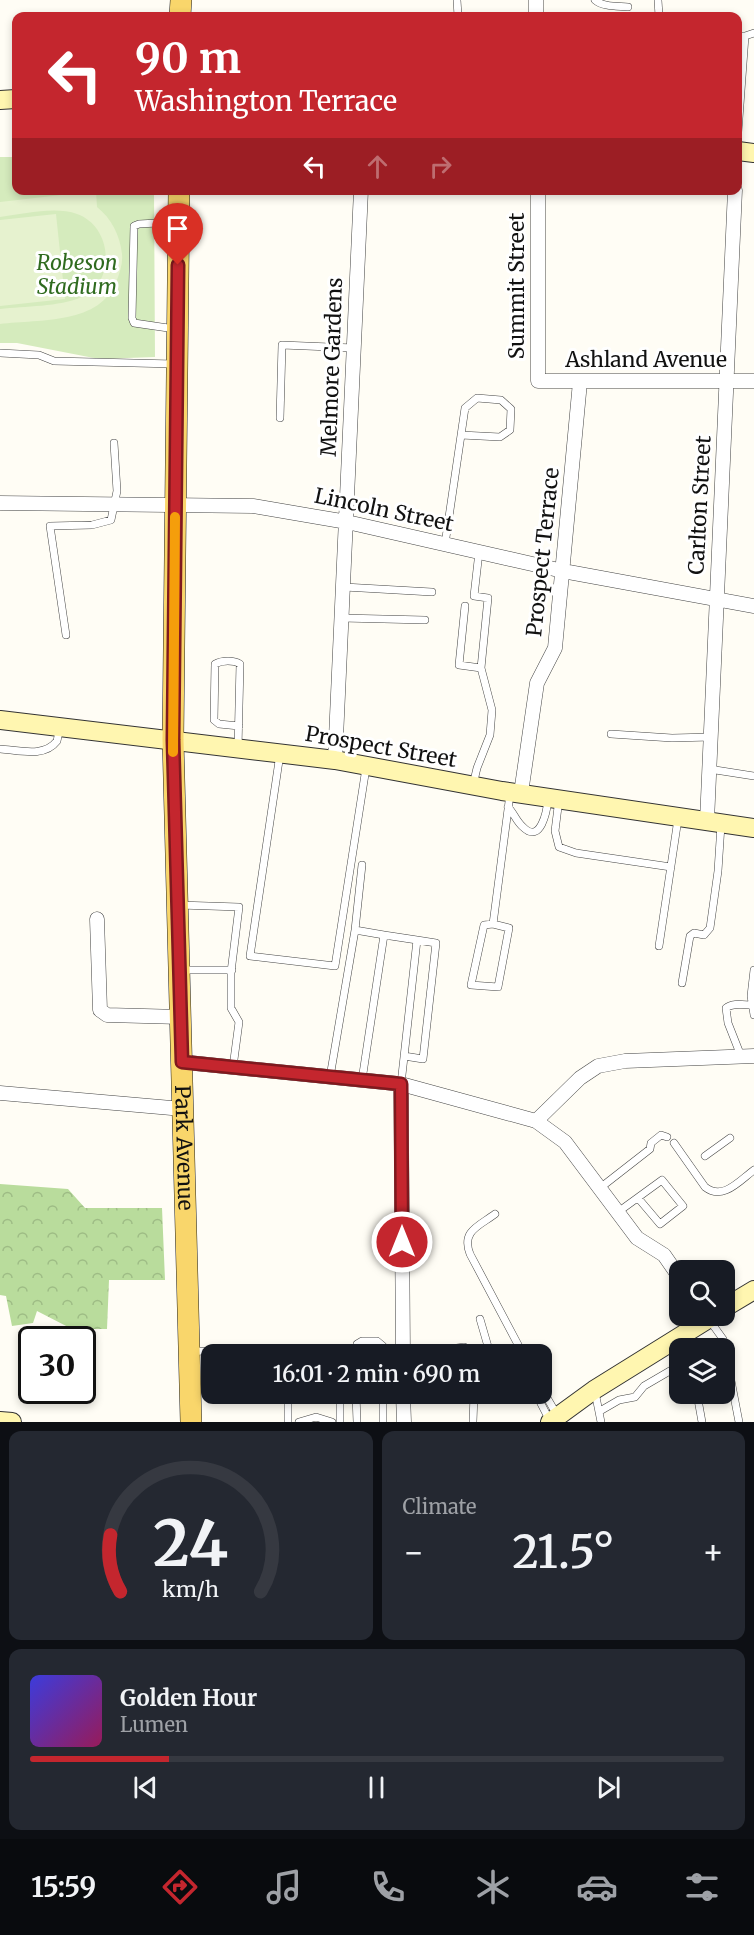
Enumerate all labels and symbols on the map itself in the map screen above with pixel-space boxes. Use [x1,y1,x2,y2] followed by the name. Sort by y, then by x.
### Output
[152,203,203,265] pin
[503,213,530,359] street label: Summit Street
[37,249,117,300] park label: Robeson Stadium
[315,277,348,457] street label: Melmore Gardens
[564,346,727,373] street label: Ashland Avenue
[682,435,717,575] street label: Carlton Street
[520,466,565,638] street label: Prospect Terrace
[312,482,456,537] street label: Lincoln Street
[303,720,459,773] street label: Prospect Street
[169,1085,199,1211] street label: Park Avenue
[370,1210,434,1274] position arrow
[18,1326,96,1404] speed limit sign: 30

